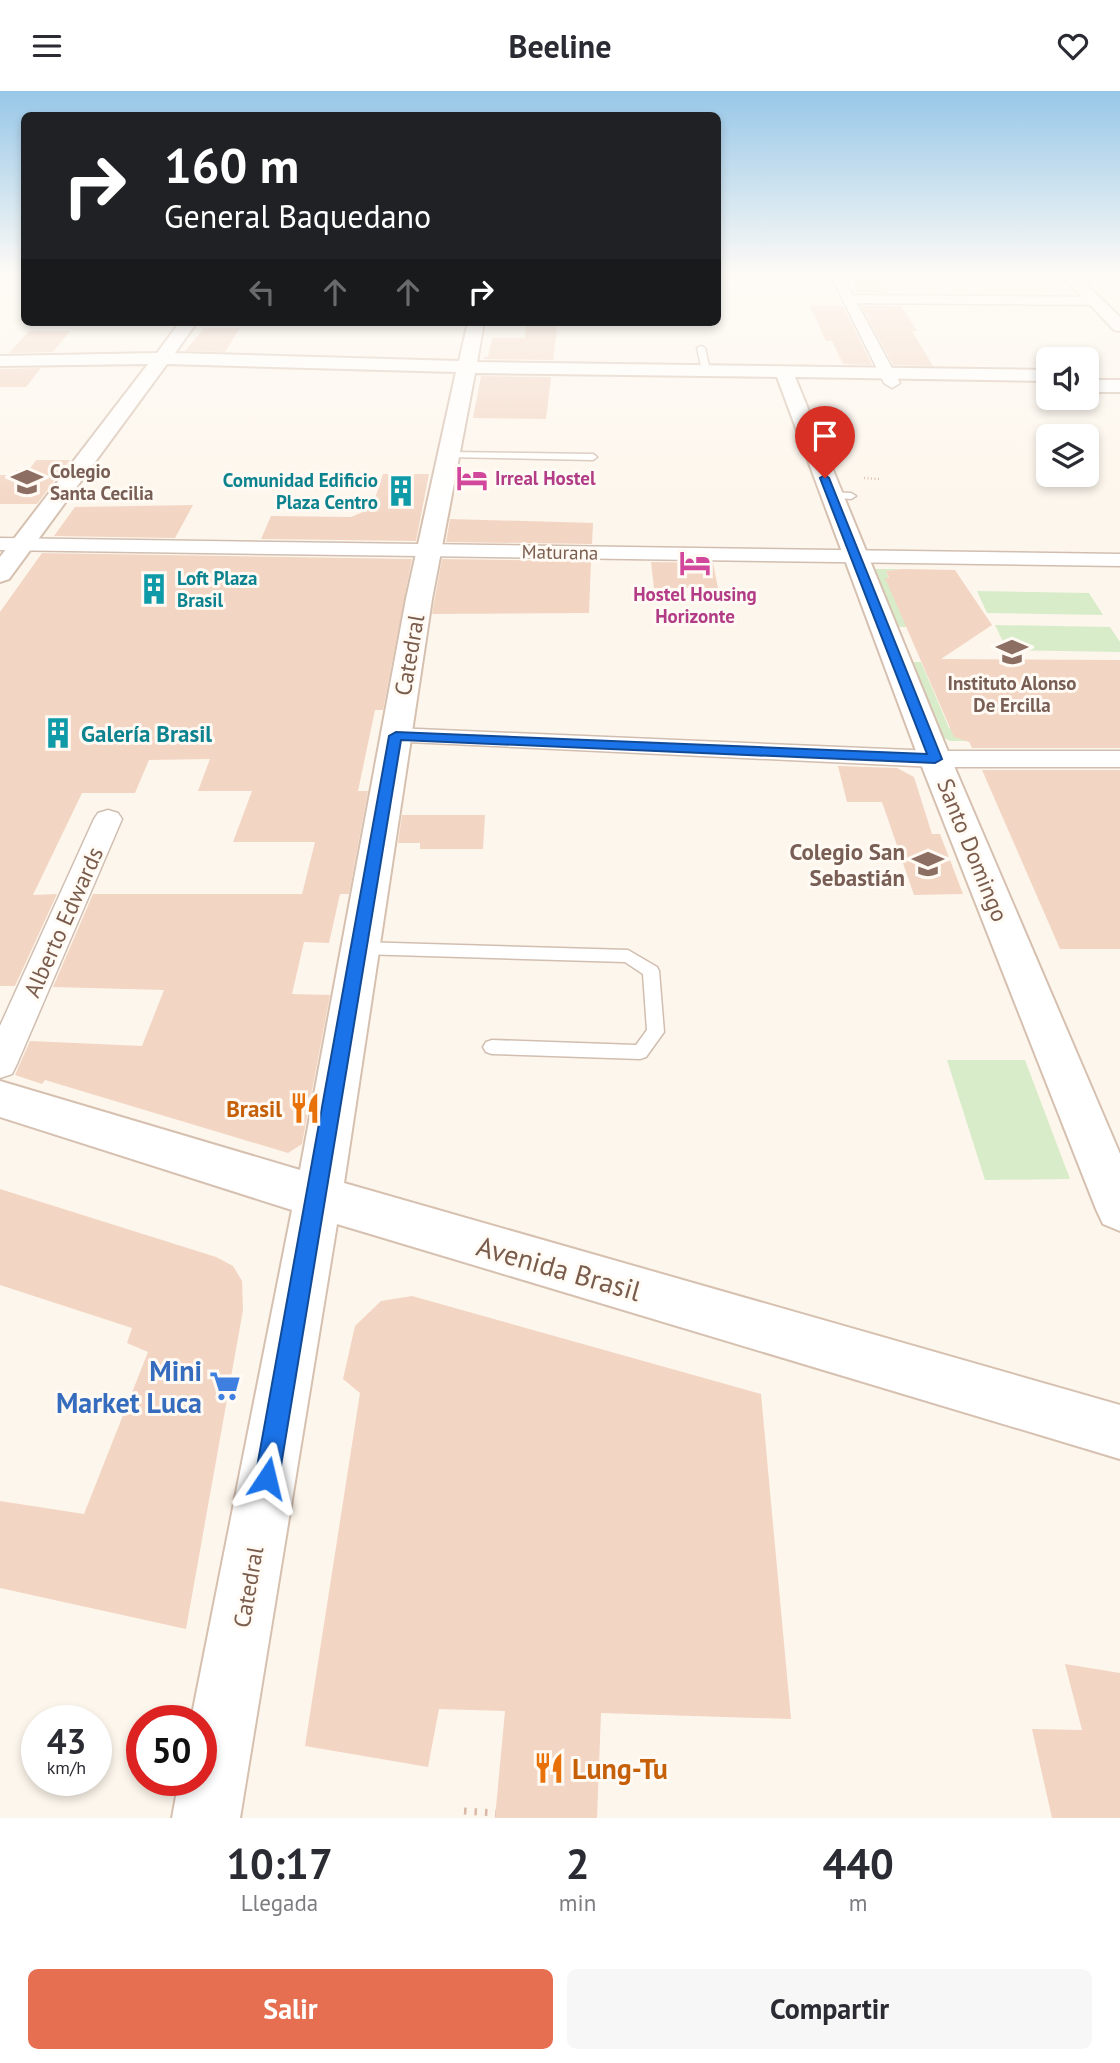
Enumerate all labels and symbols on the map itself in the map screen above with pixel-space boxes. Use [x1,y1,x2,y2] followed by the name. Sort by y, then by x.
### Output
[795,406,855,478] pin
[50,459,153,505] place label: Colegio Santa Cecilia
[455,461,489,495] hotel icon: Irreal Hostel
[10,465,44,499] school or university icon: Colegio Santa Cecilia
[495,466,596,490] place label: Irreal Hostel
[223,468,378,514] place label: Comunidad Edificio Plaza Centro
[384,474,418,508] building icon: Comunidad Edificio Plaza Centro
[521,539,599,565] street label: Maturana
[678,546,712,580] hotel icon: Hostel Housing Horizonte
[177,566,257,612] place label: Loft Plaza Brasil
[137,572,171,606] building icon: Loft Plaza Brasil
[633,582,757,628] place label: Hostel Housing Horizonte
[388,612,430,698] street label: Catedral
[995,635,1029,669] school or university icon: Instituto Alonso De Ercilla
[947,671,1077,717] place label: Instituto Alonso De Ercilla
[41,716,75,750] building icon: Galería Brasil
[81,719,212,748] place label: Galería Brasil
[931,774,1015,926] street label: Santo Domingo
[789,837,905,892] place label: Colegio San Sebastián
[17,842,109,1002] street label: Alberto Edwards
[911,847,945,881] school or university icon: Colegio San Sebastián
[288,1091,322,1125] restaurant icon: Brasil
[226,1094,282,1123] place label: Brasil
[473,1227,645,1309] street label: Avenida Brasil
[56,1352,202,1421] place label: Mini Market Luca
[208,1369,242,1403] supermarket icon: Mini Market Luca
[230,1441,304,1515] position arrow
[227,1544,269,1630] street label: Catedral
[126,1705,217,1796] speed limit sign: 50
[572,1750,668,1787] place label: Lung-Tu
[532,1751,566,1785] restaurant icon: Lung-Tu

